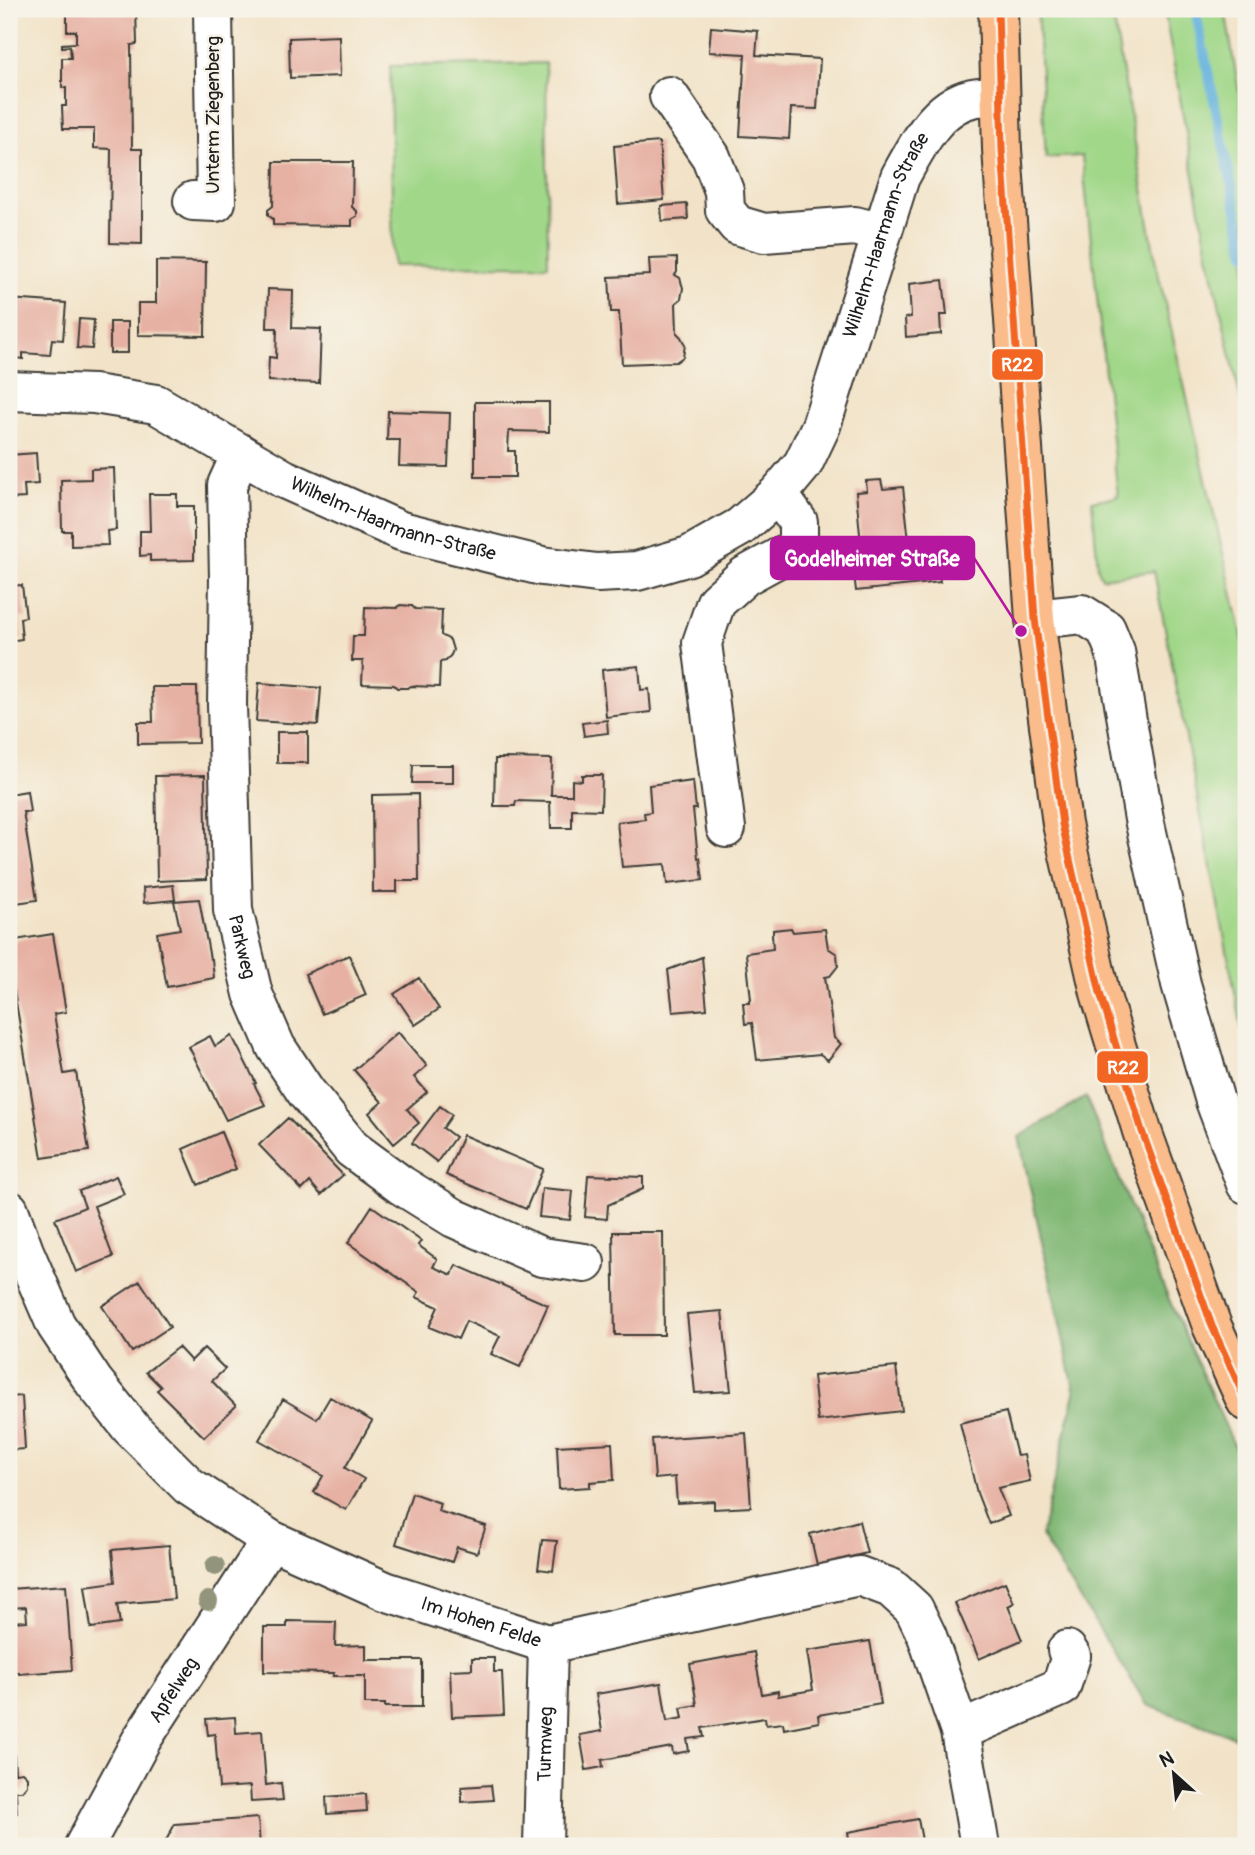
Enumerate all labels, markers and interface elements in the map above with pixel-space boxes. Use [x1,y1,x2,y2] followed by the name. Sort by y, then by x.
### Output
[201,36,225,194] street label: Unterm Ziegenberg
[838,127,935,341] street label: Wilhelm-Haarmann-Straße
[991,348,1044,381] line badge: R22
[1001,353,1033,377] text: R22
[287,471,499,566] street label: Wilhelm-Haarmann-Straße
[771,537,974,579] callout: Godelheimer Straße
[784,546,960,573] text: Godelheimer Straße
[223,912,261,981] street label: Parkweg
[1096,1050,1149,1084] line badge: R22
[1107,1056,1139,1080] text: R22
[418,1592,545,1653] street label: Im Hohen Felde
[144,1653,204,1727] street label: Apfelweg
[533,1706,558,1782] street label: Turmweg
[1140,1740,1210,1810] north arrow
[1156,1746,1178,1773] text: N

